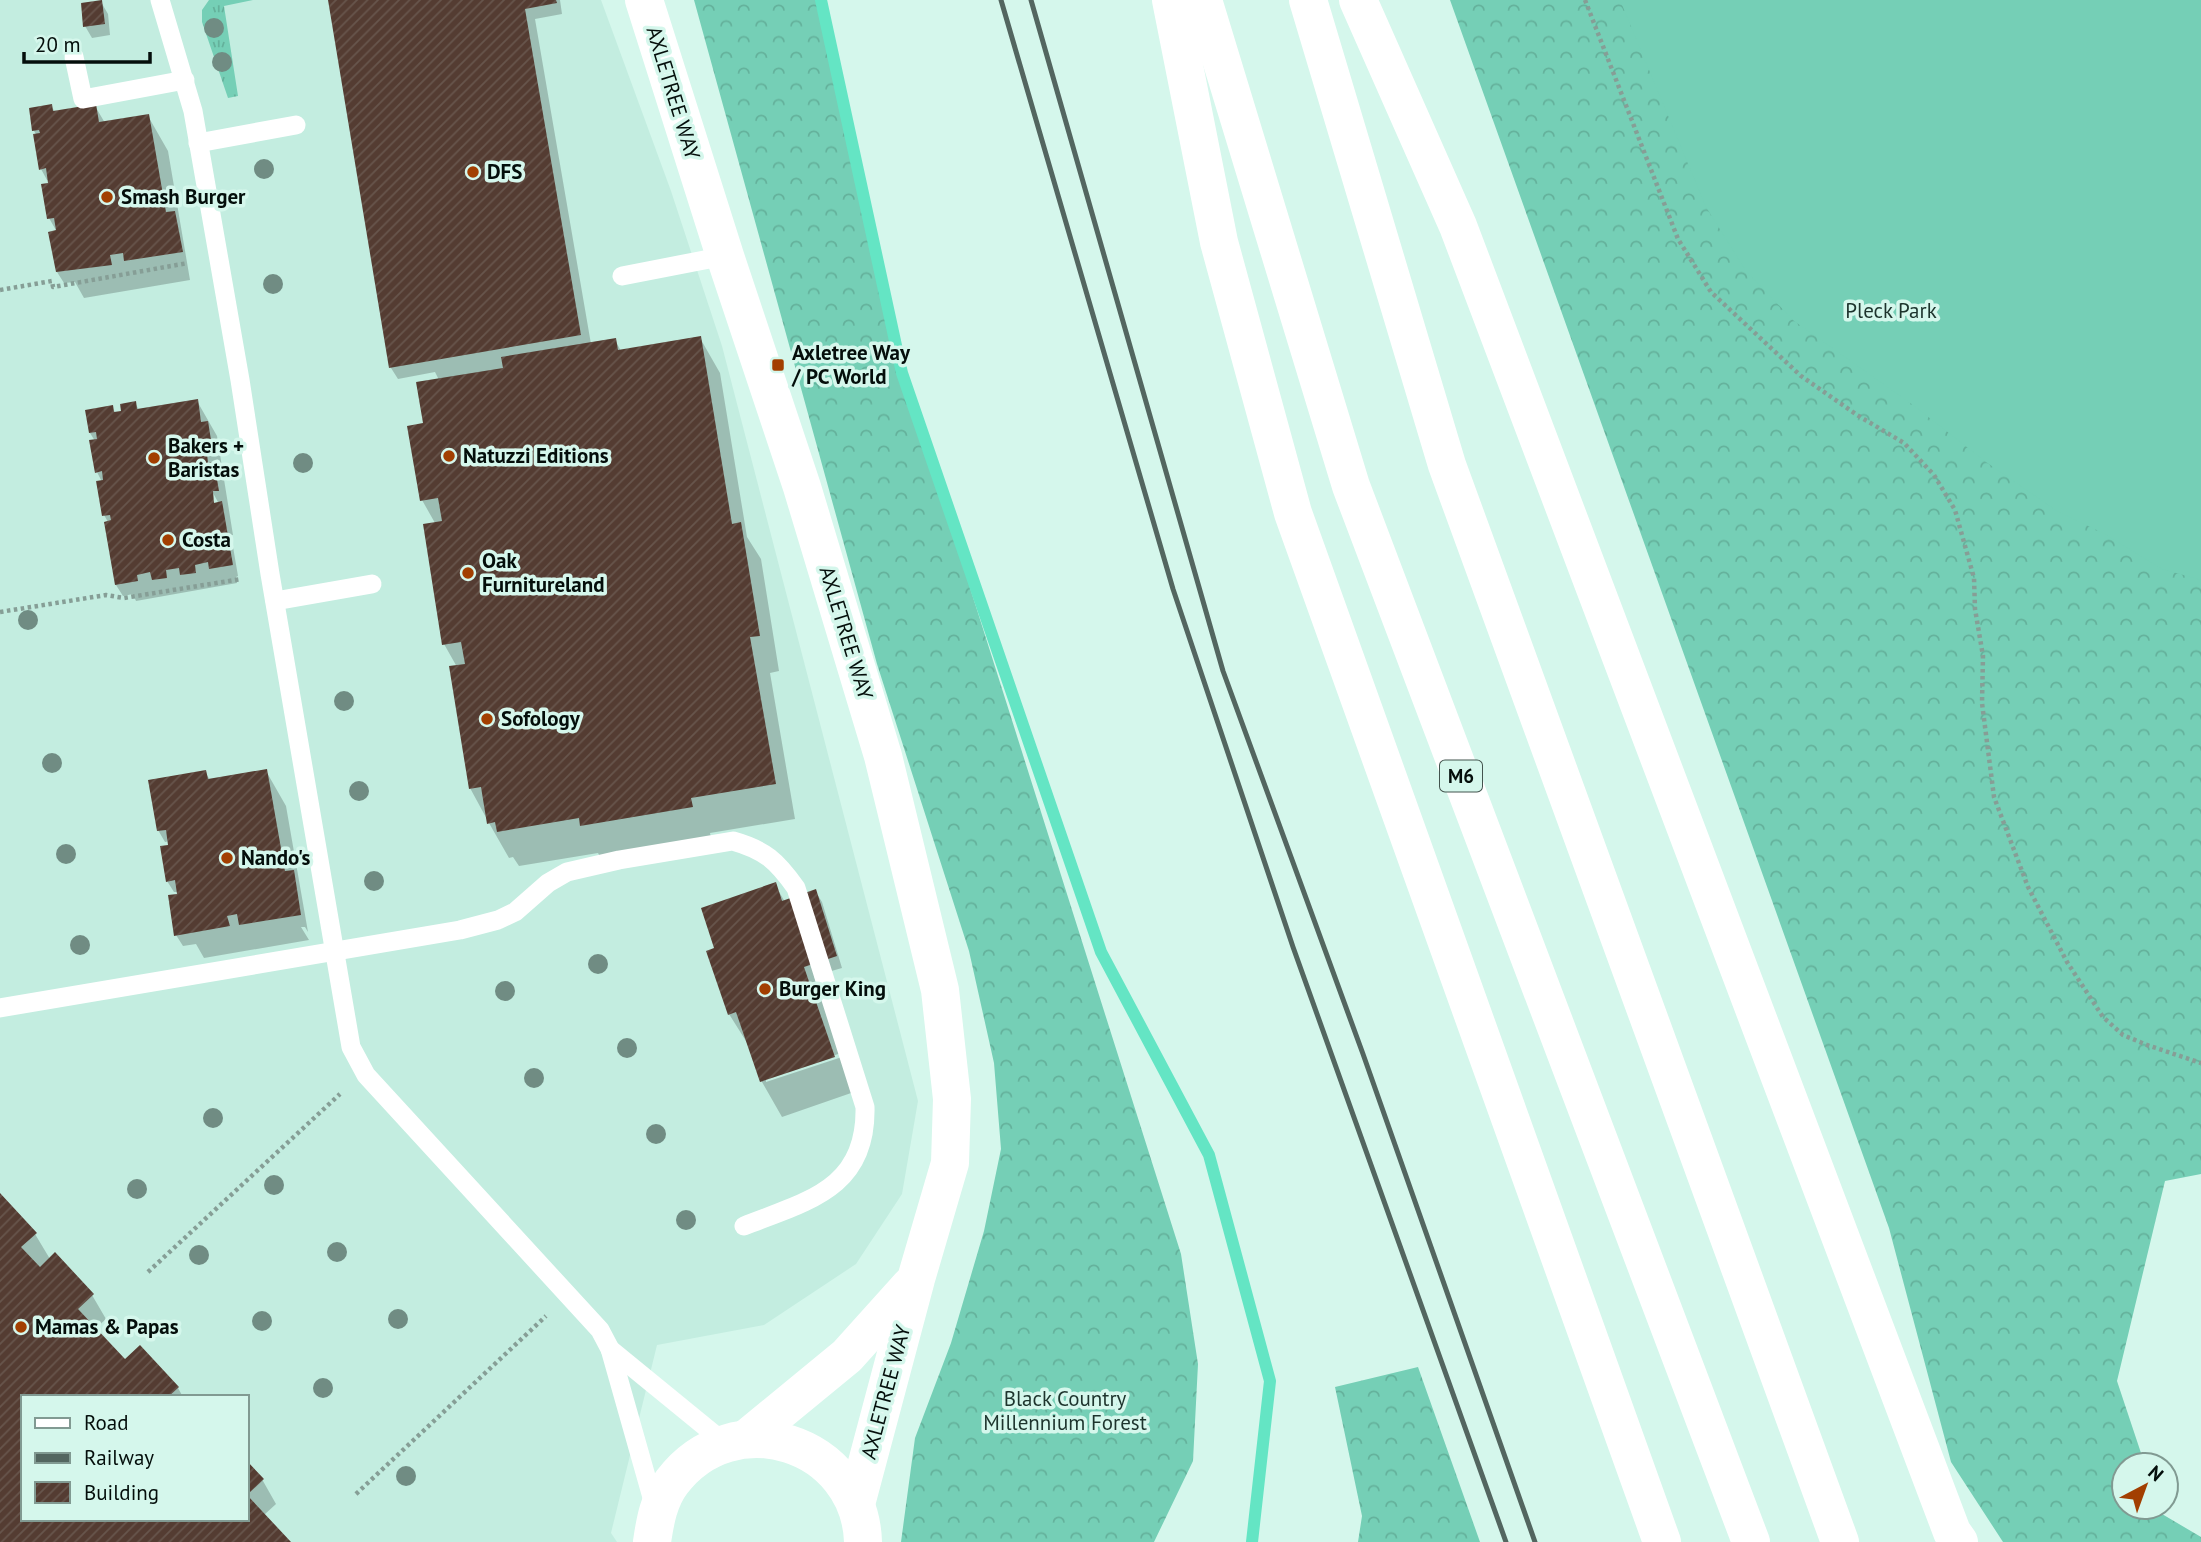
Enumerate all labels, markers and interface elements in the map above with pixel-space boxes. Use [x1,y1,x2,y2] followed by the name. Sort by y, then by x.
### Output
[24,21,150,65] scale bar
[640,23,707,163] street label: AXLETREE WAY
[35,31,81,58] text: 20 m
[487,158,522,185] place label: DFS
[465,164,481,180] marker: DFS
[121,183,246,210] place label: Smash Burger
[99,189,115,205] marker: Smash Burger
[1845,297,1937,324] park label: Pleck Park
[791,339,911,390] place label: Axletree Way / PC World
[770,357,786,373] marker: Axletree Way / PC World
[168,432,244,483] place label: Bakers + Baristas
[463,442,609,469] place label: Natuzzi Editions
[441,448,457,464] marker: Natuzzi Editions
[146,450,162,466] marker: Bakers + Baristas
[182,526,231,553] place label: Costa
[160,532,176,548] marker: Costa
[482,547,604,598] place label: Oak Furnitureland
[813,563,880,703] street label: AXLETREE WAY
[460,565,476,581] marker: Oak Furnitureland
[501,705,581,732] place label: Sofology
[479,711,495,727] marker: Sofology
[1440,761,1482,792] road number: M6
[241,844,311,871] place label: Nando's
[219,850,235,866] marker: Nando's
[779,975,886,1002] place label: Burger King
[757,981,773,997] marker: Burger King
[35,1313,179,1340] place label: Mamas & Papas
[13,1319,29,1335] marker: Mamas & Papas
[855,1321,916,1462] street label: AXLETREE WAY
[983,1385,1147,1436] park label: Black Country Millennium Forest
[21,1395,248,1521] legend
[84,1409,128,1436] text: Road
[84,1444,154,1471] text: Railway
[2110,1451,2180,1521] north arrow
[2144,1460,2169,1486] text: N
[84,1479,159,1506] text: Building

